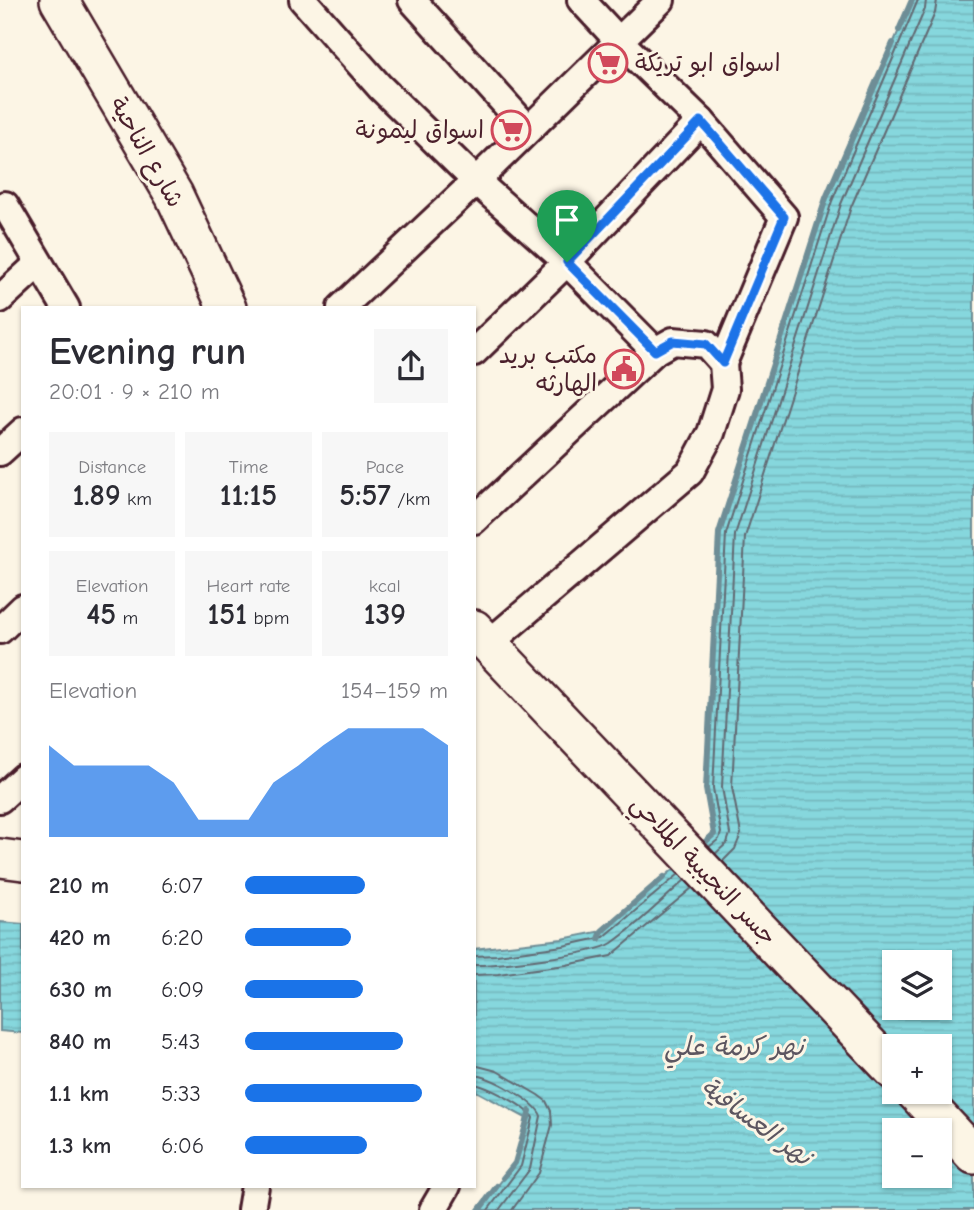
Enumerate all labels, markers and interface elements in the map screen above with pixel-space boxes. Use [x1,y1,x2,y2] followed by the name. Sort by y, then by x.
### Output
[587,42,629,84] supermarket icon: اسواق ابو تريكة
[635,49,780,78] place label: اسواق ابو تريكة
[102,92,190,214] street label: شارع الناحية
[490,109,532,151] supermarket icon: اسواق ليمونة
[356,116,484,145] place label: اسواق ليمونة
[537,190,597,262] pin
[548,201,586,239] icon: arrive
[374,329,448,403] button: share
[49,330,246,374] text: Evening run
[499,341,597,397] place label: مكتب بريد الهارثه
[603,348,645,390] public building icon: مكتب بريد الهارثه
[49,378,220,405] text: 20:01 · 9 × 210 m
[78,456,146,478] text: Distance
[229,456,268,478] text: Time
[366,456,404,478] text: Pace
[72,478,121,513] text: 1.89
[220,478,277,513] text: 11:15
[339,478,391,513] text: 5:57
[121,488,152,510] text: km
[391,488,430,510] text: /km
[76,575,149,597] text: Elevation
[207,575,290,597] text: Heart rate
[369,575,401,597] text: kcal
[86,597,116,632] text: 45
[208,597,247,632] text: 151
[364,597,406,632] text: 139
[116,607,138,629] text: m
[247,607,289,629] text: bpm
[49,677,137,704] text: Elevation
[341,677,448,704] text: 154–159 m
[620,789,783,956] street label: جسر النجيبية الملاحي
[49,872,109,899] text: 210 m
[161,872,203,899] text: 6:07
[49,924,111,951] text: 420 m
[161,924,204,951] text: 6:20
[882,950,952,1188] map controls
[882,950,952,1020] button: layers
[49,976,112,1003] text: 630 m
[161,976,204,1003] text: 6:09
[49,1028,111,1055] text: 840 m
[161,1028,200,1055] text: 5:43
[664,1032,807,1069] water label: نهر كرمة علي
[882,1034,952,1104] button: +
[695,1072,820,1174] water label: نهر العسافية
[49,1080,109,1107] text: 1.1 km
[161,1080,201,1107] text: 5:33
[882,1118,952,1188] button: −
[49,1132,111,1159] text: 1.3 km
[161,1132,204,1159] text: 6:06

